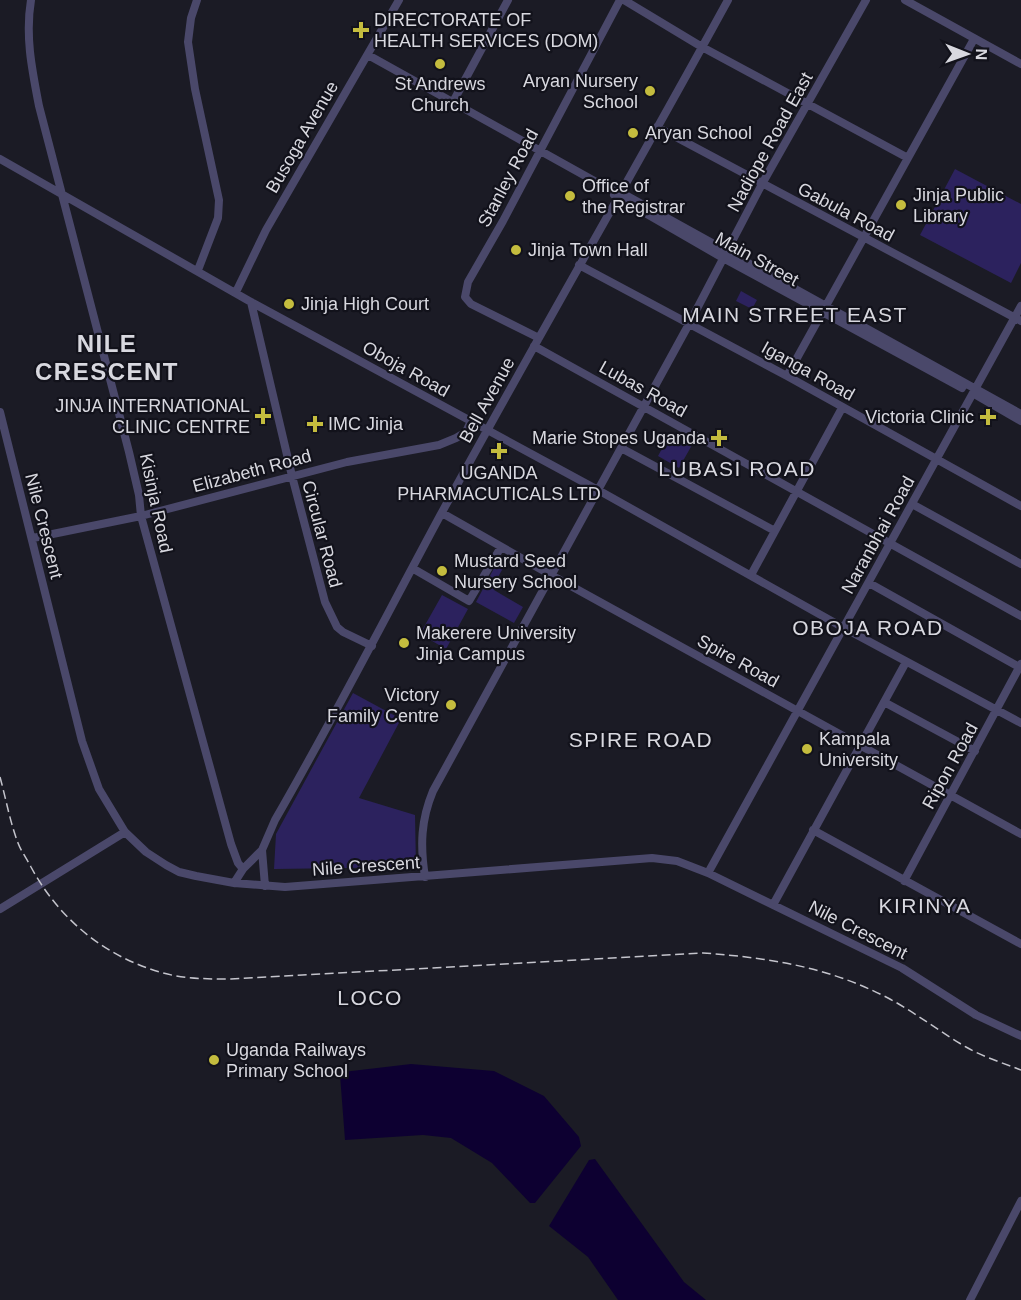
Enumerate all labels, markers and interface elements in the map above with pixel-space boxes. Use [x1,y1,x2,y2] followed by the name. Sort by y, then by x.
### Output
[374,10,598,51] place label: DIRECTORATE OF HEALTH SERVICES (DOM)
[352,21,370,39] marker: DIRECTORATE OF HEALTH SERVICES (DOM)
[937,24,997,84] north arrow
[973,48,990,60] text: N
[433,57,447,71] marker: St Andrews Church
[723,69,817,215] street label: Nadiope Road East
[523,71,638,112] place label: Aryan Nursery School
[394,74,486,115] place label: St Andrews Church
[262,78,342,196] street label: Busoga Avenue
[643,84,657,98] marker: Aryan Nursery School
[645,123,752,143] place label: Aryan School
[474,126,542,230] street label: Stanley Road
[626,126,640,140] marker: Aryan School
[582,176,685,217] place label: Office of the Registrar
[794,178,898,246] street label: Gabula Road
[913,185,1004,226] place label: Jinja Public Library
[563,189,577,203] marker: Office of the Registrar
[894,198,908,212] marker: Jinja Public Library
[712,228,802,290] street label: Main Street
[528,240,648,260] place label: Jinja Town Hall
[509,243,523,257] marker: Jinja Town Hall
[301,294,429,314] place label: Jinja High Court
[282,297,296,311] marker: Jinja High Court
[682,303,908,326] district label: MAIN STREET EAST
[35,330,179,385] district label: NILE CRESCENT
[359,337,453,401] street label: Oboja Road
[758,337,858,405] street label: Iganga Road
[455,354,519,446] street label: Bell Avenue
[596,357,690,421] street label: Lubas Road
[55,396,250,437] place label: JINJA INTERNATIONAL CLINIC CENTRE
[254,407,272,425] marker: JINJA INTERNATIONAL CLINIC CENTRE
[865,407,974,427] place label: Victoria Clinic
[979,408,997,426] marker: Victoria Clinic
[328,414,404,434] place label: IMC Jinja
[306,415,324,433] marker: IMC Jinja
[532,428,707,448] place label: Marie Stopes Uganda
[710,429,728,447] marker: Marie Stopes Uganda
[490,442,508,460] marker: UGANDA PHARMACUTICALS LTD
[190,446,314,496] street label: Elizabeth Road
[136,451,176,555] street label: Kisinja Road
[658,457,816,480] district label: LUBASI ROAD
[397,463,601,504] place label: UGANDA PHARMACUTICALS LTD
[21,471,67,581] street label: Nile Crescent
[837,473,919,597] street label: Naranbhai Road
[298,478,346,590] street label: Circular Road
[454,551,577,592] place label: Mustard Seed Nursery School
[435,564,449,578] marker: Mustard Seed Nursery School
[792,616,944,639] district label: OBOJA ROAD
[416,623,576,664] place label: Makerere University Jinja Campus
[694,630,782,692] street label: Spire Road
[397,636,411,650] marker: Makerere University Jinja Campus
[327,685,439,726] place label: Victory Family Centre
[444,698,458,712] marker: Victory Family Centre
[918,720,982,812] street label: Ripon Road
[569,728,713,751] district label: SPIRE ROAD
[819,729,898,770] place label: Kampala University
[800,742,814,756] marker: Kampala University
[311,852,421,880] street label: Nile Crescent
[879,894,971,917] district label: KIRINYA
[805,897,911,963] street label: Nile Crescent
[337,986,403,1009] district label: LOCO
[226,1040,366,1081] place label: Uganda Railways Primary School
[207,1053,221,1067] marker: Uganda Railways Primary School

